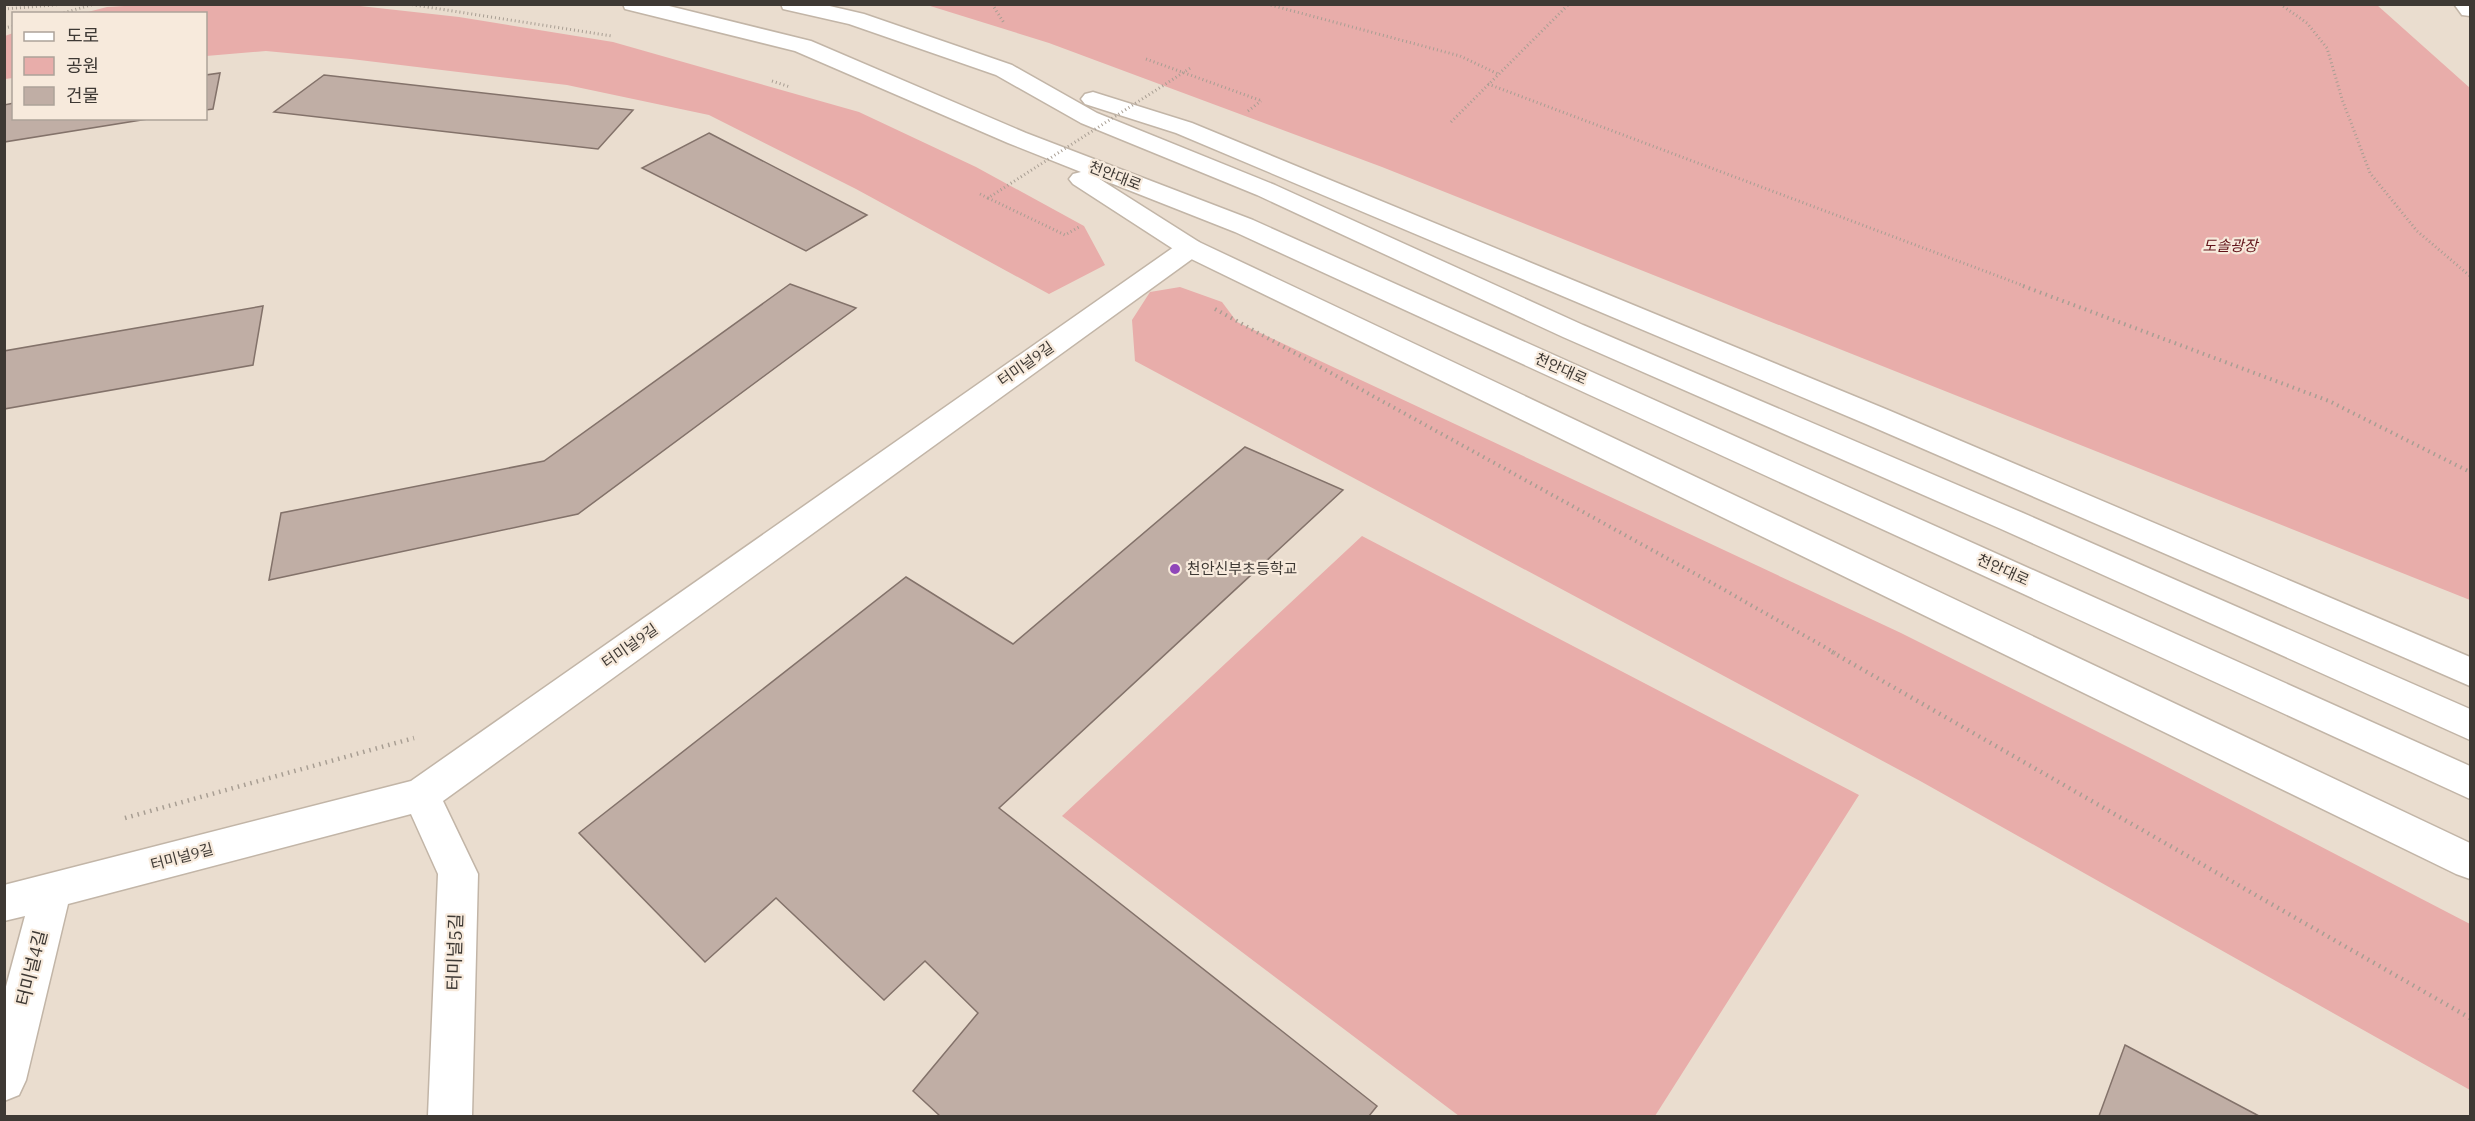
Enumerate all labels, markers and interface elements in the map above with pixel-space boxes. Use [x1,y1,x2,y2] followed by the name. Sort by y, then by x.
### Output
[12,12,207,120] legend
[66,24,99,47] text: 도로
[66,54,99,77] text: 공원
[66,84,99,107] text: 건물
[1086,157,1144,194] street label: 천안대로
[2202,236,2260,255] park label: 도솔광장
[994,337,1057,390] street label: 터미널9길
[1532,349,1590,388] street label: 천안대로
[1974,550,2032,589] street label: 천안대로
[1187,559,1297,578] place label: 천안신부초등학교
[1168,562,1182,576] marker: 천안신부초등학교
[598,619,661,672] street label: 터미널9길
[148,839,215,874] street label: 터미널9길
[442,913,467,991] street label: 터미널5길
[11,928,52,1008] street label: 터미널4길

